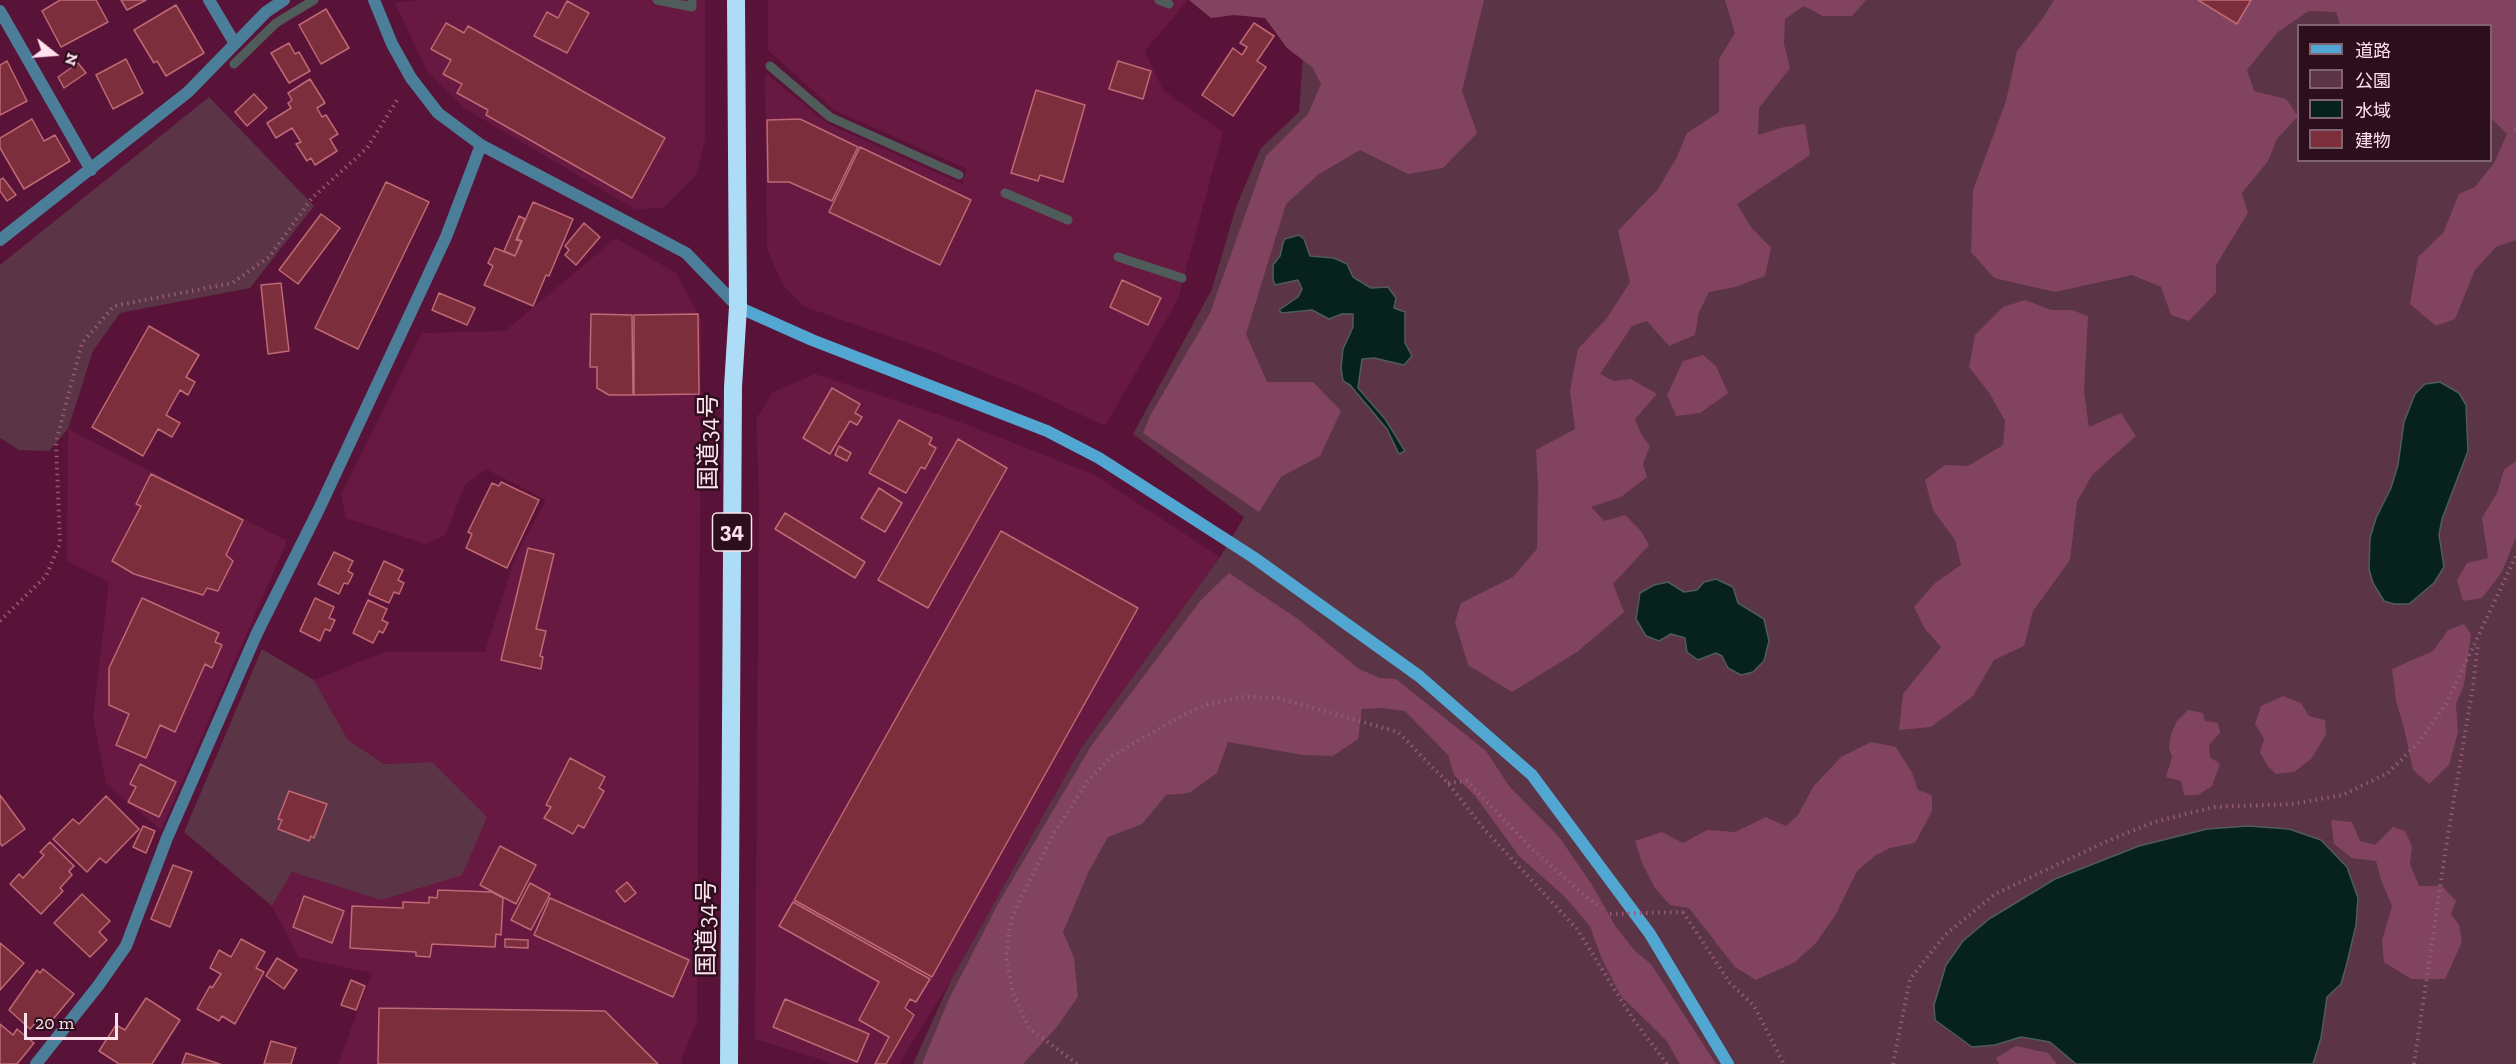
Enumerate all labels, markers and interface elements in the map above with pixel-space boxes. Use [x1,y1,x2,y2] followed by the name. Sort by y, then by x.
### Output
[24,24,84,84] north arrow
[2297,24,2492,162] legend
[2355,40,2391,62] text: 道路
[61,51,83,68] text: N
[2355,70,2391,92] text: 公園
[2355,100,2391,122] text: 水域
[2355,130,2391,152] text: 建物
[695,394,723,490] street label: 国道34号
[712,513,752,551] road number: 34
[693,880,721,976] street label: 国道34号
[27,1001,122,1039] scale bar
[35,1012,74,1034] text: 20 m

